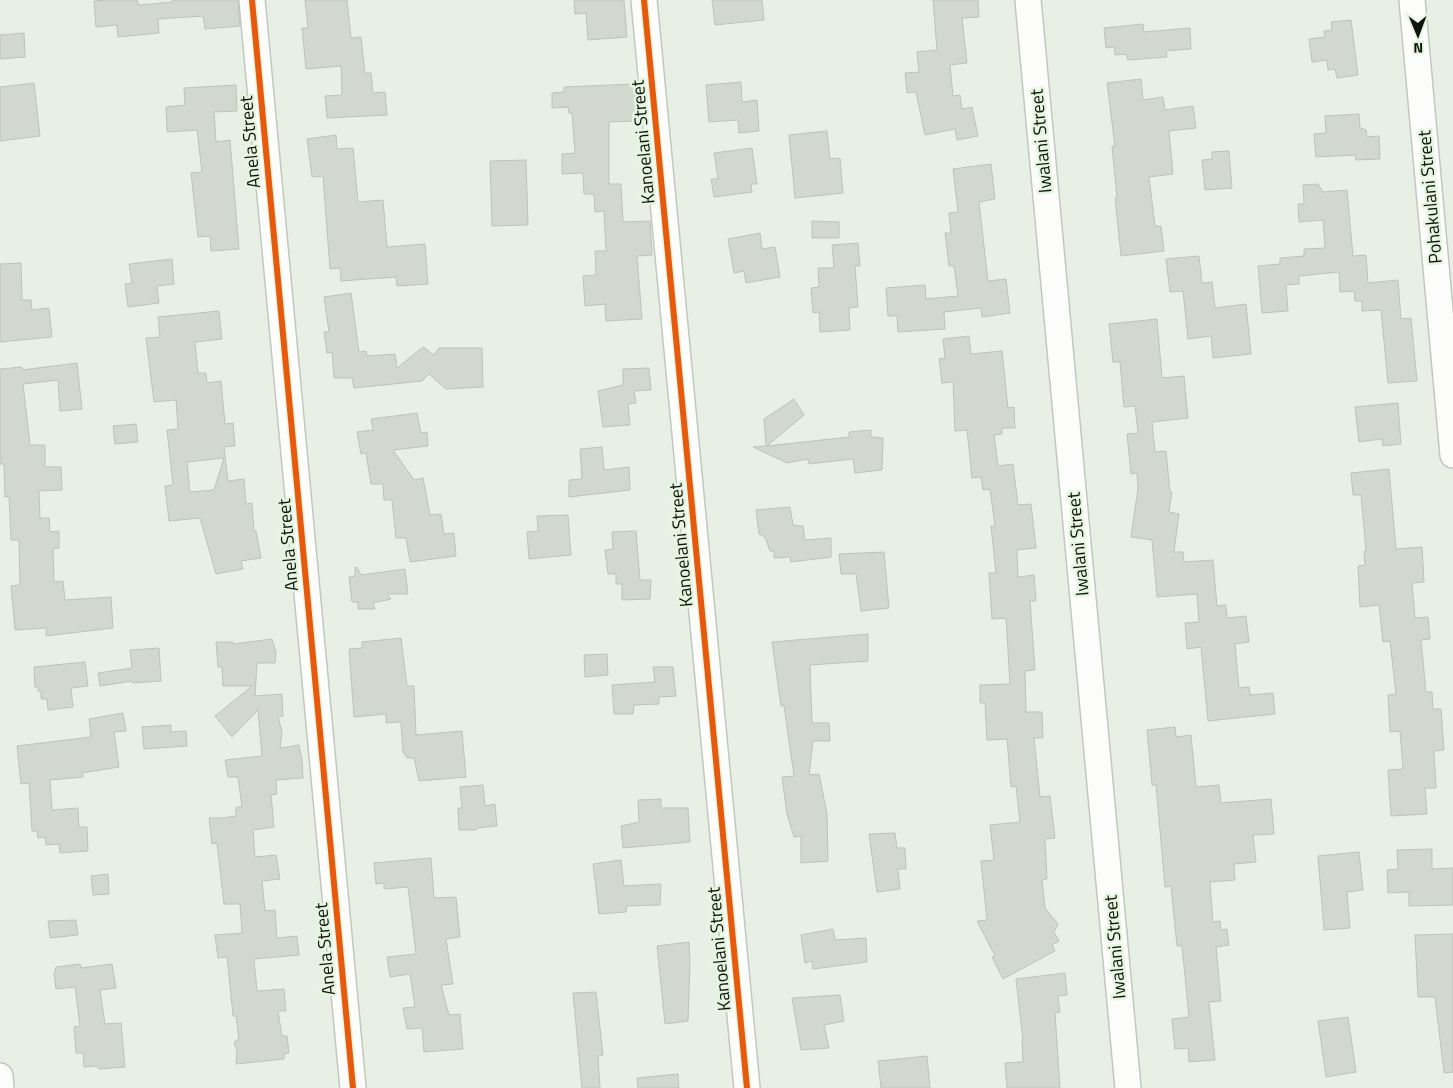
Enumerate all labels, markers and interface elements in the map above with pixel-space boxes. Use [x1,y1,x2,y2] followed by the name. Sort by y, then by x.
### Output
[1393,10,1443,60] north arrow
[1413,38,1423,59] text: N
[624,78,661,205] street label: Kanoelani Street
[1022,87,1058,194] street label: Iwalani Street
[232,94,267,190] street label: Anela Street
[1410,128,1449,265] street label: Pohakulani Street
[662,481,699,608] street label: Kanoelani Street
[1059,490,1095,597] street label: Iwalani Street
[270,497,305,593] street label: Anela Street
[700,885,737,1012] street label: Kanoelani Street
[1096,893,1132,1000] street label: Iwalani Street
[307,901,342,997] street label: Anela Street

